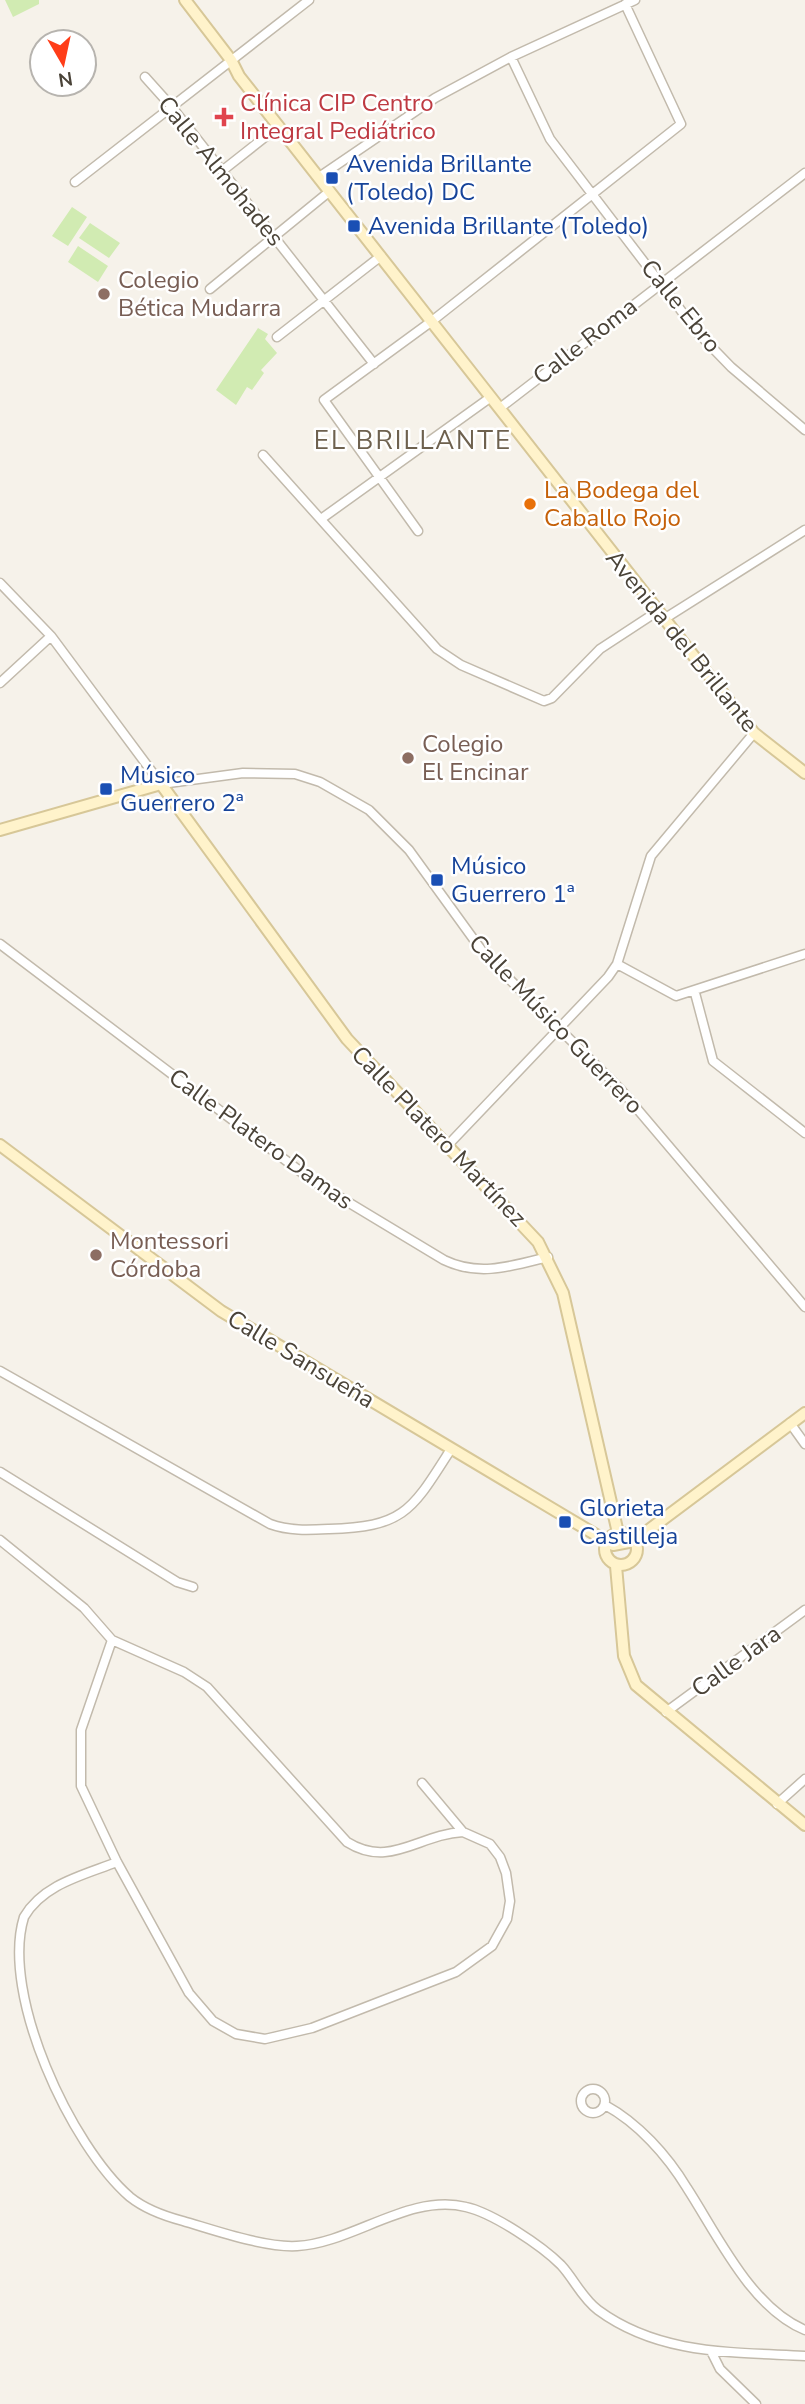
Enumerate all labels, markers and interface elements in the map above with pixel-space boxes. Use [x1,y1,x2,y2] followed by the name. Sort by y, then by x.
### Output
[28,28,98,98] north arrow
[56,65,75,93] text: N
[240,87,436,147] place label: Clínica CIP Centro Integral Pediátrico
[150,89,292,253] street label: Calle Almohades
[214,107,234,127] marker: Clínica CIP Centro Integral Pediátrico
[346,148,532,208] place label: Avenida Brillante (Toledo) DC
[324,170,340,186] marker: Avenida Brillante (Toledo) DC
[368,210,649,242] place label: Avenida Brillante (Toledo)
[346,218,362,234] marker: Avenida Brillante (Toledo)
[634,253,728,359] street label: Calle Ebro
[118,264,281,324] place label: Colegio Bética Mudarra
[96,286,112,302] marker: Colegio Bética Mudarra
[526,290,644,392] street label: Calle Roma
[314,423,512,458] district label: EL BRILLANTE
[544,474,699,534] place label: La Bodega del Caballo Rojo
[522,496,538,512] marker: La Bodega del Caballo Rojo
[598,543,766,739] street label: Avenida del Brillante
[422,728,529,788] place label: Colegio El Encinar
[400,750,416,766] marker: Colegio El Encinar
[120,759,244,819] place label: Músico Guerrero 2ª
[98,781,114,797] marker: Músico Guerrero 2ª
[451,850,575,910] place label: Músico Guerrero 1ª
[429,872,445,888] marker: Músico Guerrero 1ª
[462,927,650,1121] street label: Calle Músico Guerrero
[344,1039,534,1233] street label: Calle Platero Martínez
[162,1061,360,1217] street label: Calle Platero Damas
[110,1225,229,1285] place label: Montessori Córdoba
[88,1247,104,1263] marker: Montessori Córdoba
[221,1302,381,1416] street label: Calle Sansueña
[579,1492,678,1552] place label: Glorieta Castilleja
[557,1514,573,1530] marker: Glorieta Castilleja
[685,1618,787,1704] street label: Calle Jara

